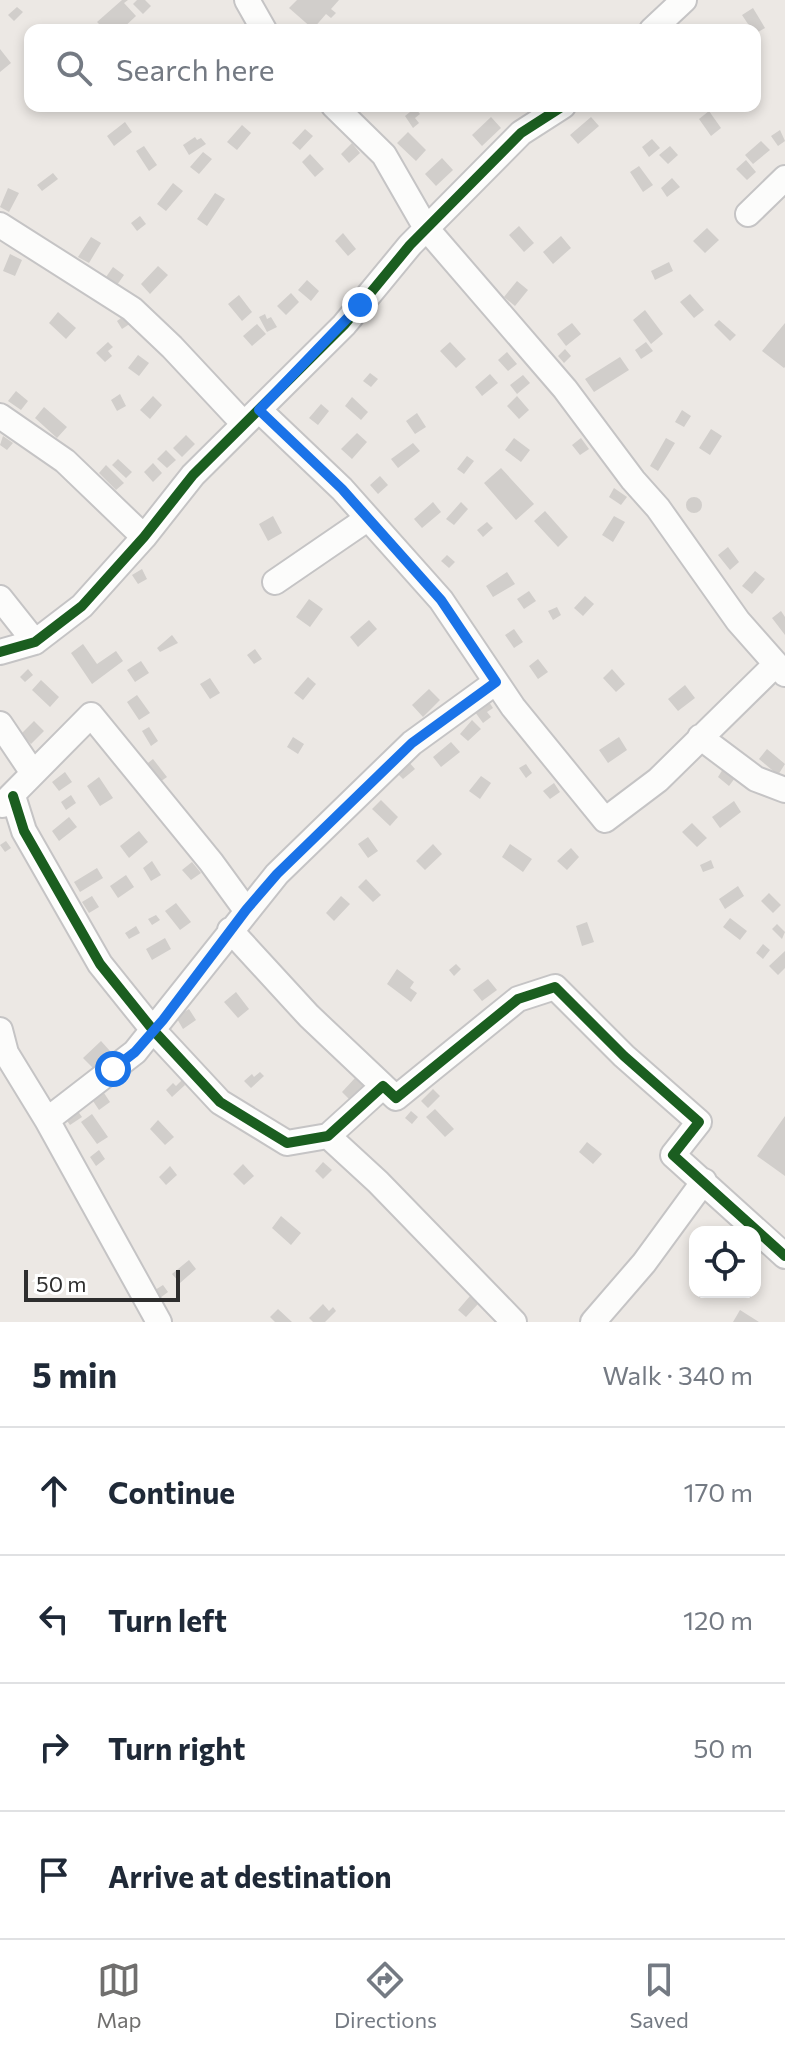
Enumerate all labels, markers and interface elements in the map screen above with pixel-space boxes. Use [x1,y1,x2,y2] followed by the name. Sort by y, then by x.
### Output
[24,24,761,112] search box
[52,46,96,90] icon: search
[116,50,275,87] text: Search here
[342,287,378,323] route end
[95,1051,131,1087] route start
[689,1226,761,1298] map controls
[689,1226,761,1298] button: locate
[24,1266,180,1302] scale bar
[36,1270,86,1297] text: 50 m
[32,1353,117,1395] text: 5 min
[602,1359,753,1390] text: Walk · 340 m
[32,1469,76,1513] icon: ahead
[108,1473,235,1510] text: Continue
[684,1476,753,1507] text: 170 m
[32,1597,76,1641] icon: left
[108,1601,227,1638] text: Turn left
[683,1604,753,1635] text: 120 m
[32,1725,76,1769] icon: right
[108,1729,245,1766] text: Turn right
[693,1732,753,1763] text: 50 m
[32,1853,76,1897] icon: arrive
[108,1857,392,1894] text: Arrive at destination
[96,1958,142,2033] tab: Map
[334,1958,437,2033] tab: Directions
[629,1958,689,2033] tab: Saved

